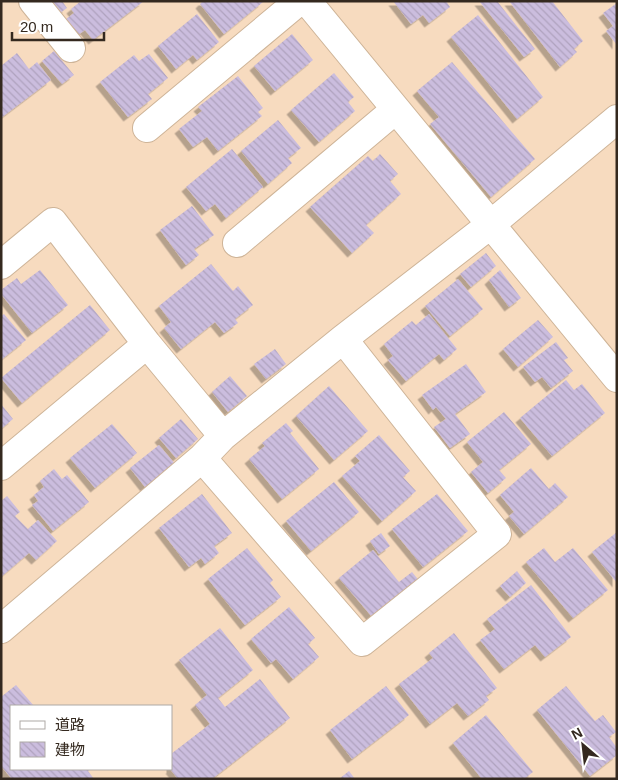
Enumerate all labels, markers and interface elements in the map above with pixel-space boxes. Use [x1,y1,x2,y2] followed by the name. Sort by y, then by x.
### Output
[12,10,105,42] scale bar
[20,18,53,35] text: 20 m
[10,705,172,770] legend
[55,716,85,733] text: 道路
[558,720,608,770] north arrow
[569,724,585,743] text: N
[55,741,85,758] text: 建物

